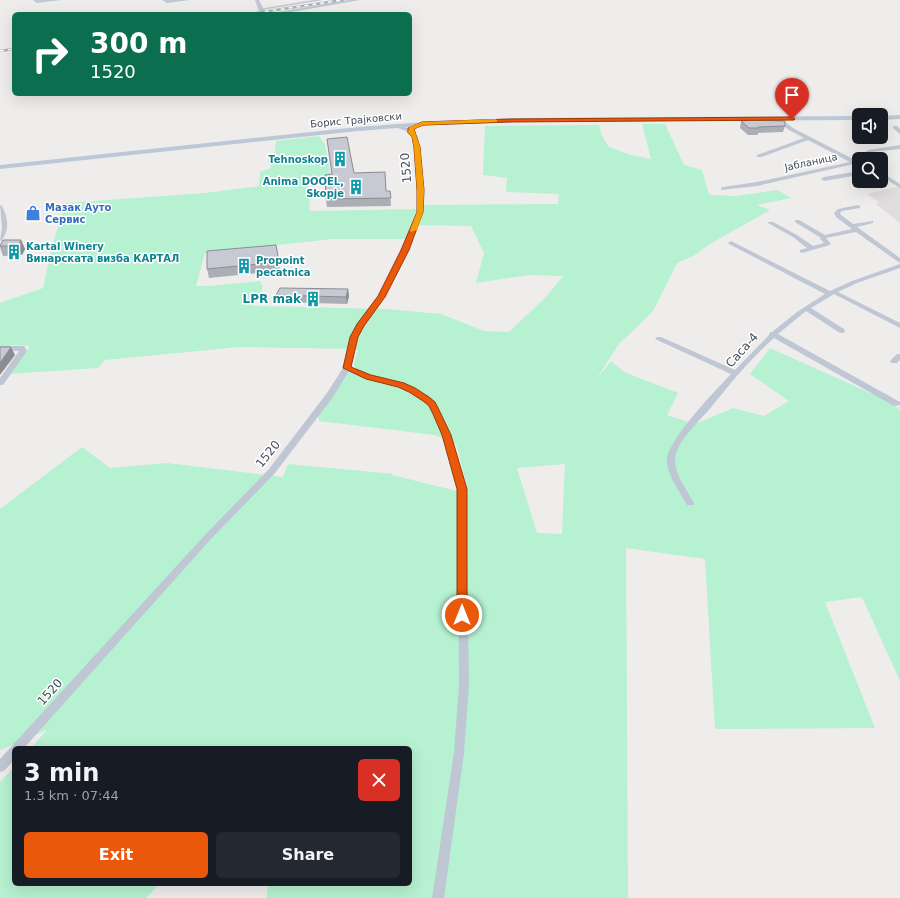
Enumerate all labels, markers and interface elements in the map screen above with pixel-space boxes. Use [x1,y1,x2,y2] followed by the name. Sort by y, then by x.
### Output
[90,27,187,60] text: 300 m
[24,28,76,80] icon: right
[90,61,136,82] text: 1520
[775,78,809,119] pin
[781,84,803,106] icon: arrive
[852,108,888,188] map controls
[852,108,888,144] button: sound
[310,111,402,129] street label: Борис Трајковски
[331,150,349,168] building icon: Tehnoskop
[783,151,838,173] street label: Јабланица
[398,152,414,184] street label: 1520
[852,152,888,188] button: search
[268,154,328,165] place label: Tehnoskop
[263,176,344,199] place label: Anima DOOEL, Skopje
[347,178,365,196] building icon: Anima DOOEL, Skopje
[45,202,112,225] place label: Мазак Ауто Сервис
[24,204,42,222] shop icon: Мазак Ауто Сервис
[26,241,179,264] place label: Kartal Winery Винарската визба КАРТАЛ
[5,243,23,261] building icon: Kartal Winery Винарската визба КАРТАЛ
[256,255,311,278] place label: Propoint pecatnica
[235,257,253,275] building icon: Propoint pecatnica
[304,290,322,308] building icon: LPR mak
[243,292,302,306] place label: LPR mak
[723,330,761,370] street label: Саса-4
[253,438,283,470] street label: 1520
[441,594,483,636] position arrow
[35,676,65,708] street label: 1520
[24,759,99,787] text: 3 min
[358,759,400,801] button: close
[24,788,119,803] text: 1.3 km · 07:44
[24,832,208,878] button: Exit
[216,832,400,878] button: Share

